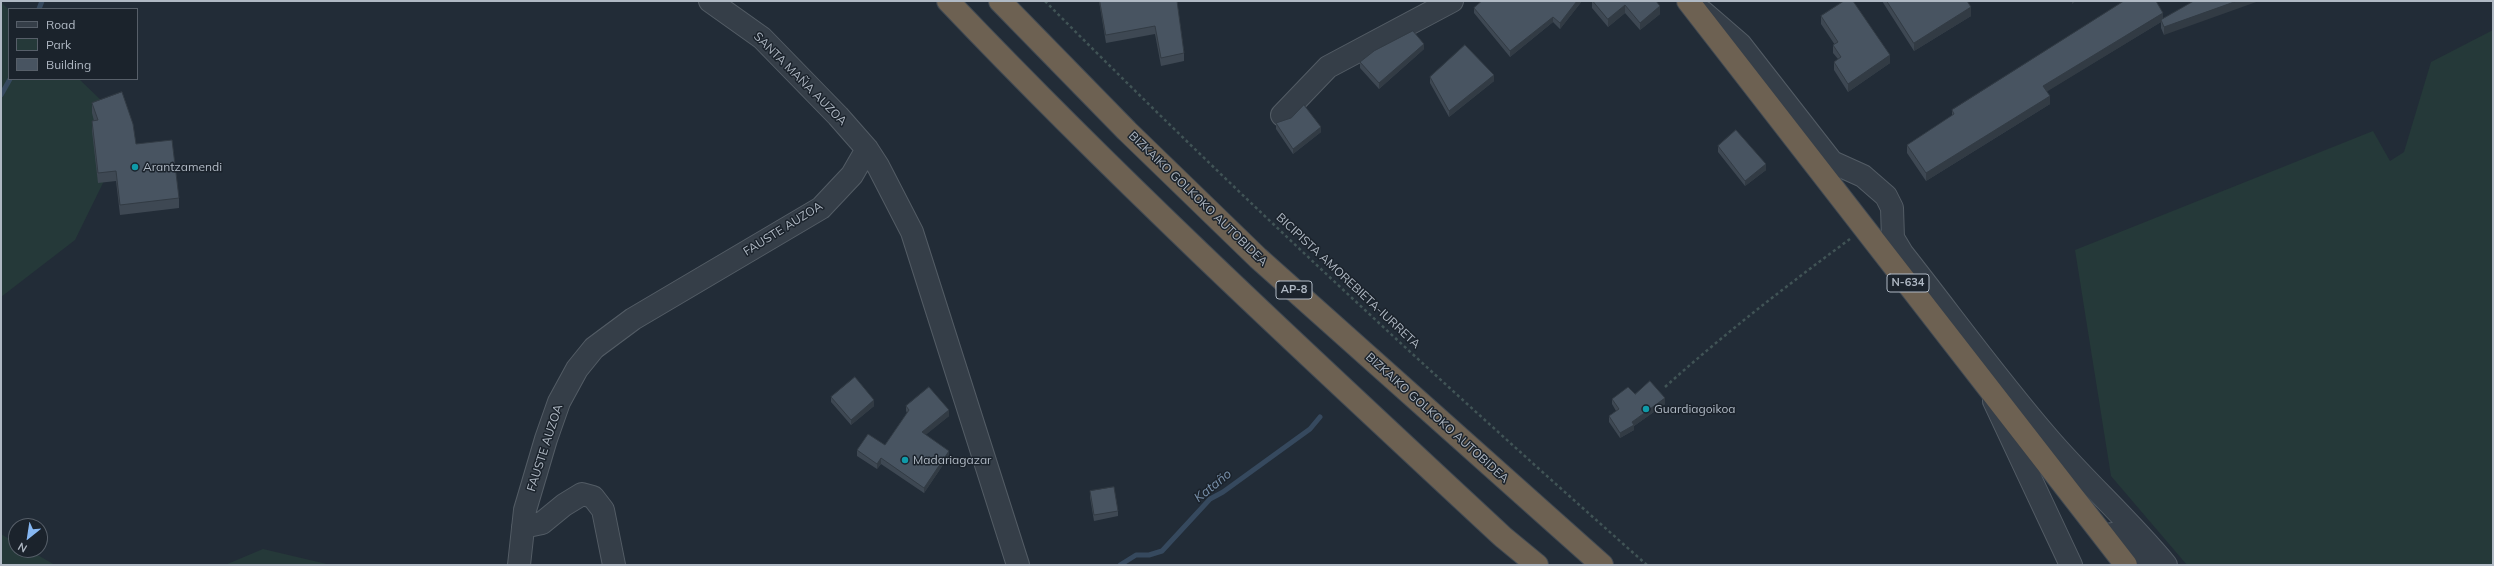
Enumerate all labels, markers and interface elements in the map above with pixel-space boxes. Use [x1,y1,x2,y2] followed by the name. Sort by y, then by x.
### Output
[8,8,138,80] legend
[46,17,75,32] text: Road
[750,29,850,129] street label: SANTA MAÑA AUZOA
[46,37,71,52] text: Park
[46,57,91,72] text: Building
[1126,129,1270,269] street label: BIZKAIKO GOLKOKO AUTOBIDEA
[143,160,222,174] place label: Arantzamendi
[130,162,140,172] marker: Arantzamendi
[741,199,825,259] street label: FAUSTE AUZOA
[1273,210,1423,352] street label: BICIPISTA AMOREBIETA-IURRETA
[1887,274,1929,292] road number: N-634
[1276,281,1312,299] road number: AP-8
[1363,350,1511,486] street label: BIZKAIKO GOLKOKO AUTOBIDEA
[1654,402,1735,416] place label: Guardiagoikoa
[524,403,566,493] street label: FAUSTE AUZOA
[1641,404,1651,414] marker: Guardiagoikoa
[913,453,991,467] place label: Madariagazar
[900,455,910,465] marker: Madariagazar
[1191,466,1235,506] water label: Kataño
[8,518,48,558] north arrow
[15,539,30,556] text: N

